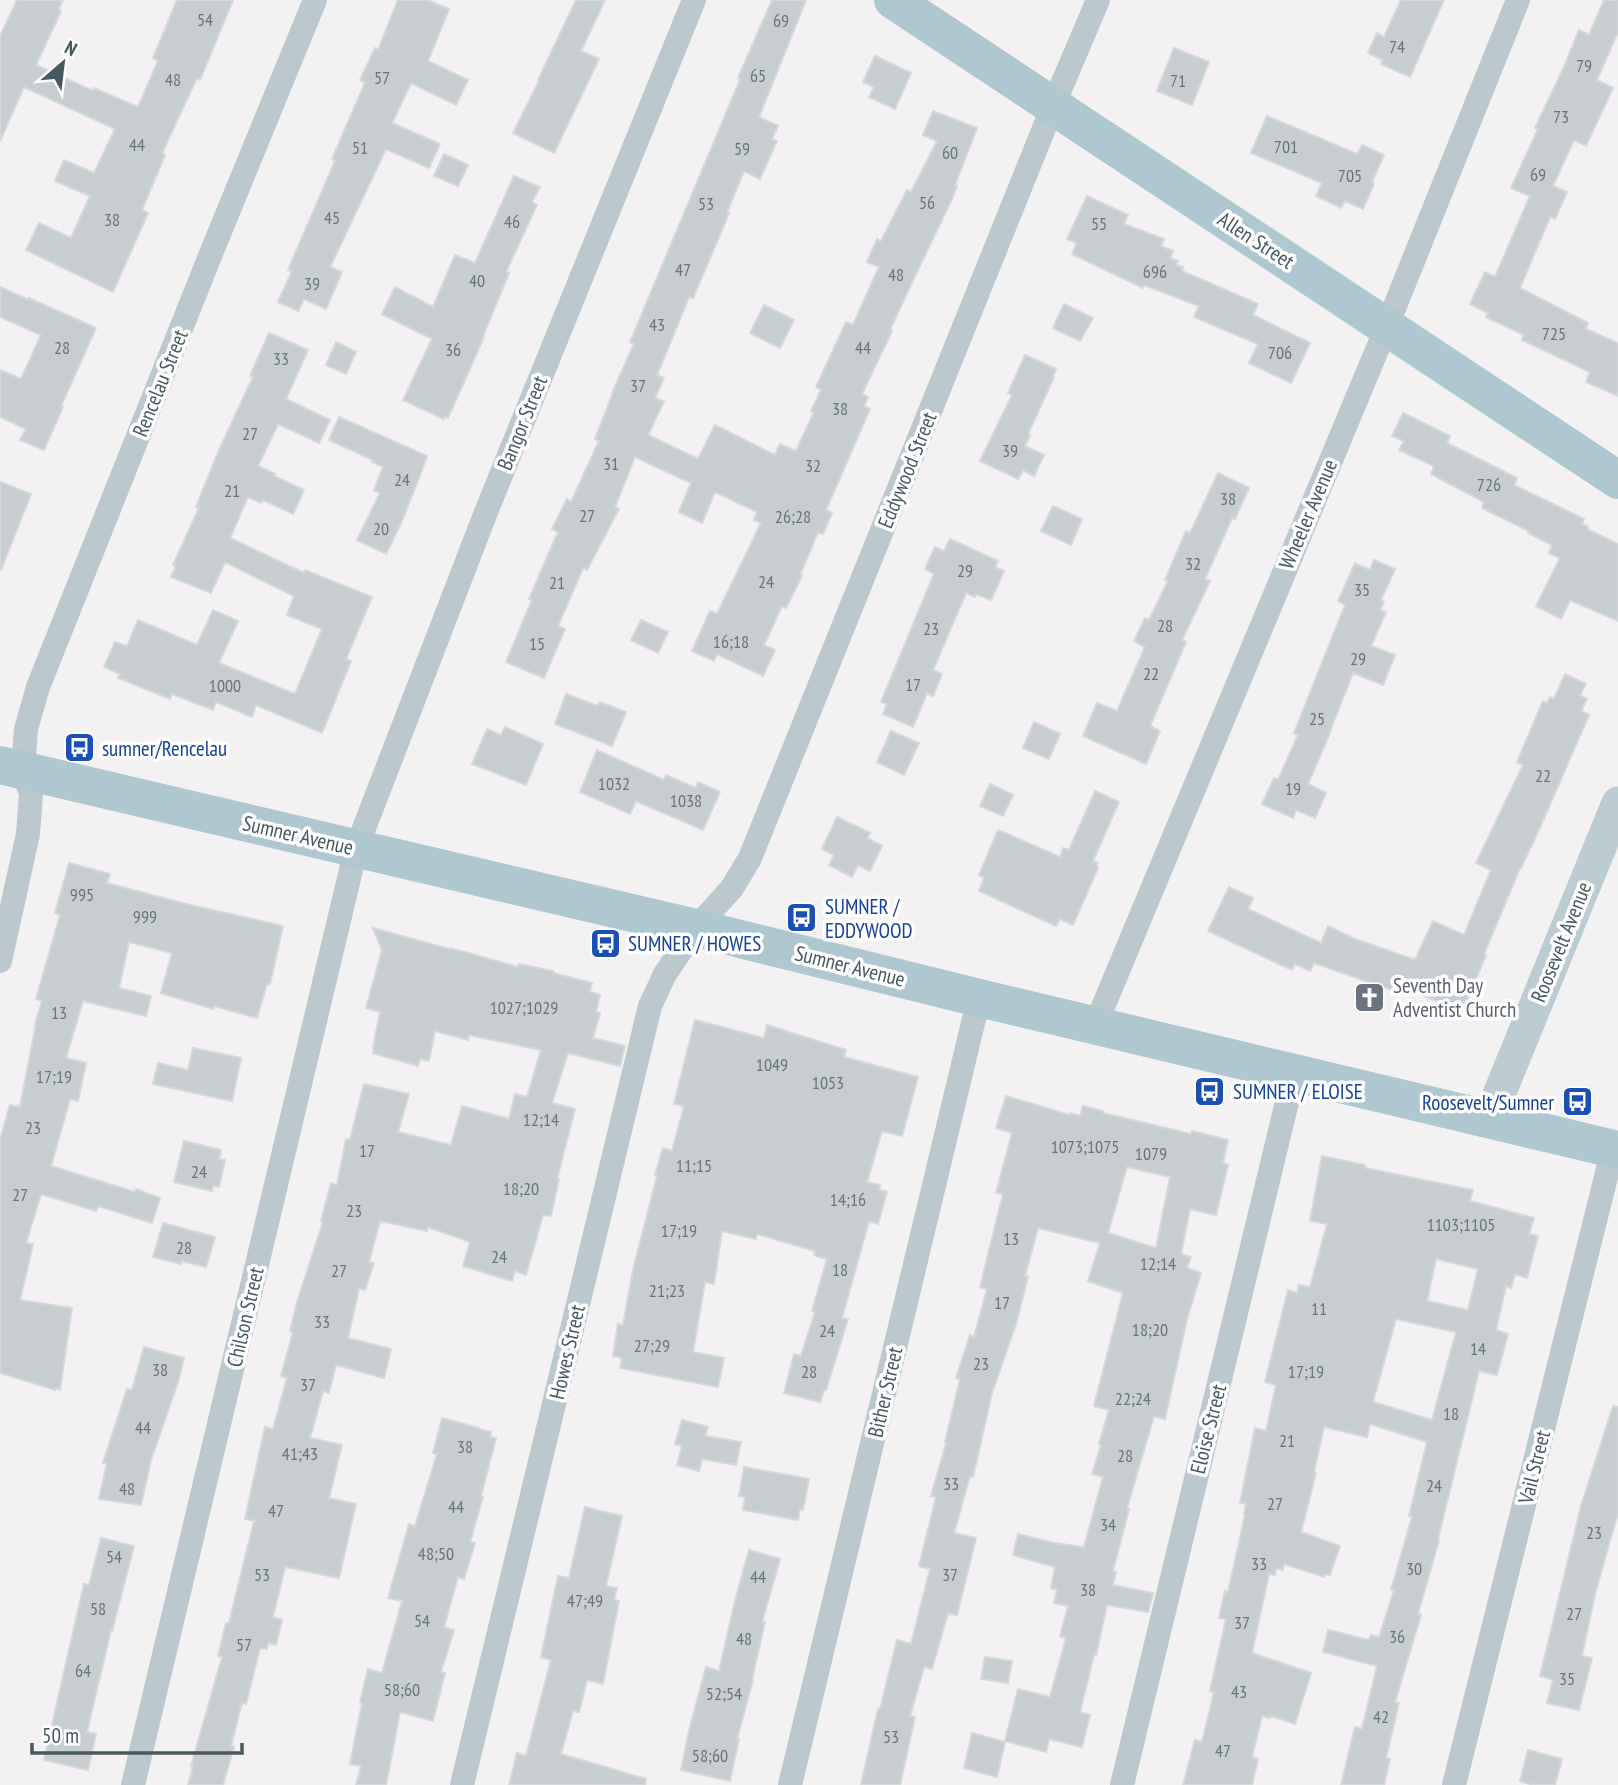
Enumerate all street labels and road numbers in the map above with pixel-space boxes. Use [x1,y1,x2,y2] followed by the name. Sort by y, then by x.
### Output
[1213,205,1299,275] street label: Allen Street
[126,325,194,441] street label: Rencelau Street
[491,372,553,474] street label: Bangor Street
[872,408,943,532] street label: Eddywood Street
[1273,455,1343,573] street label: Wheeler Avenue
[240,809,356,861] street label: Sumner Avenue
[1525,878,1597,1006] street label: Roosevelt Avenue
[792,939,908,993] street label: Sumner Avenue
[220,1264,270,1370] street label: Chilson Street
[543,1302,591,1402] street label: Howes Street
[862,1344,909,1440] street label: Bither Street
[1184,1381,1232,1477] street label: Eloise Street
[1512,1427,1556,1507] street label: Vail Street

